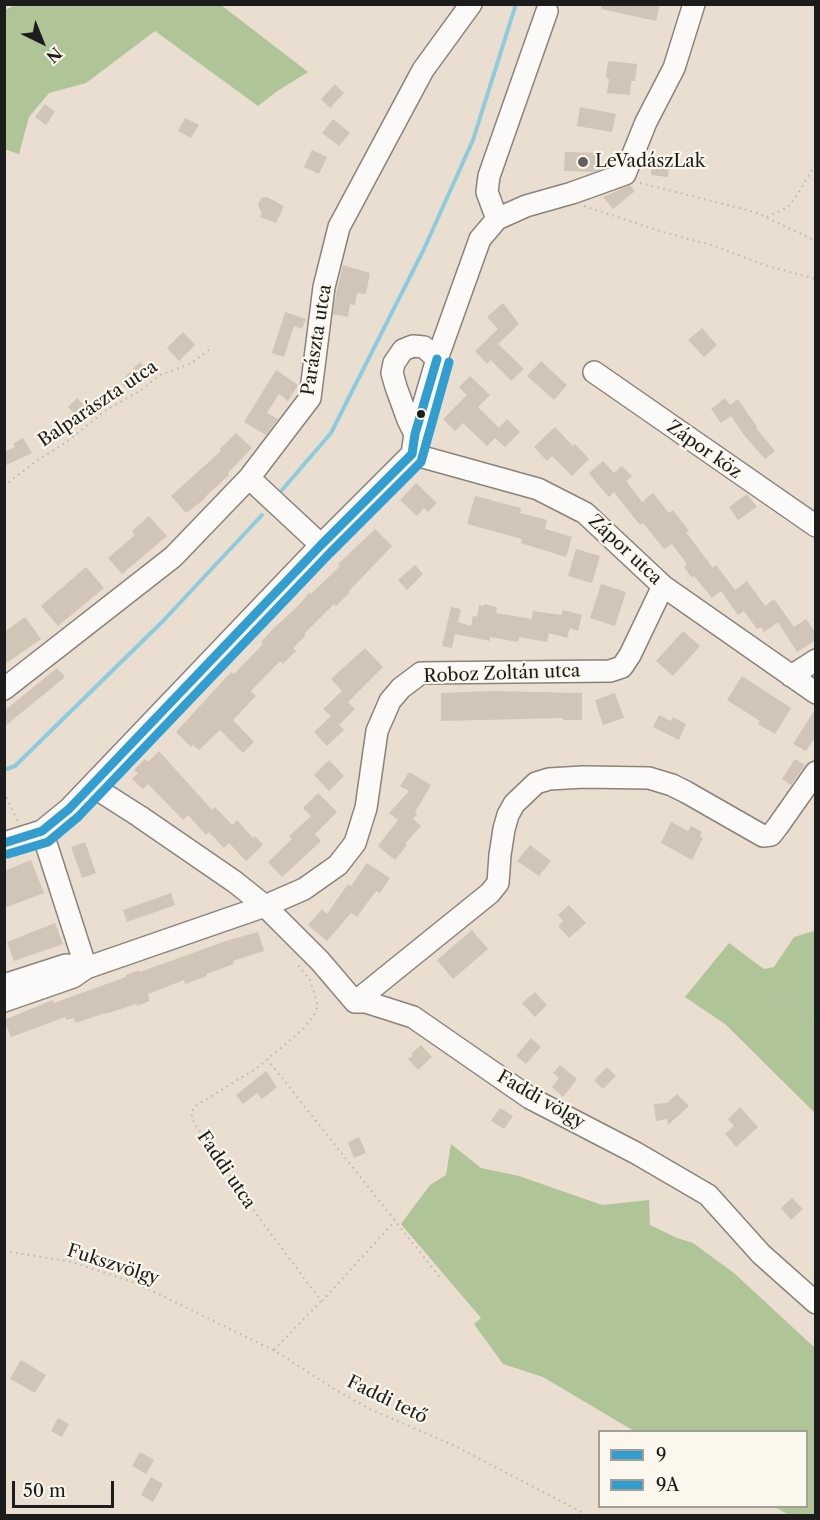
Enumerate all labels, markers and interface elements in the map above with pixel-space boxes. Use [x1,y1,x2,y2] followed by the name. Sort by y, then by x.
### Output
[12,12,72,72] north arrow
[42,43,66,67] text: N
[595,151,705,173] place label: LeVadászLak
[576,155,590,169] marker: LeVadászLak
[298,283,336,397] street label: Parászta utca
[34,356,162,452] street label: Balparászta utca
[415,408,427,420] unlabelled marker
[663,416,745,484] street label: Zápor köz
[584,511,666,589] street label: Zápor utca
[423,660,581,688] street label: Roboz Zoltán utca
[493,1066,589,1134] street label: Faddi völgy
[192,1127,260,1213] street label: Faddi utca
[64,1240,162,1290] street label: Fukszvölgy
[343,1371,431,1429] street label: Faddi tető
[598,1430,808,1508] legend
[656,1444,667,1466] text: 9
[15,1469,117,1507] scale bar
[656,1474,679,1496] text: 9A
[23,1480,66,1502] text: 50 m

